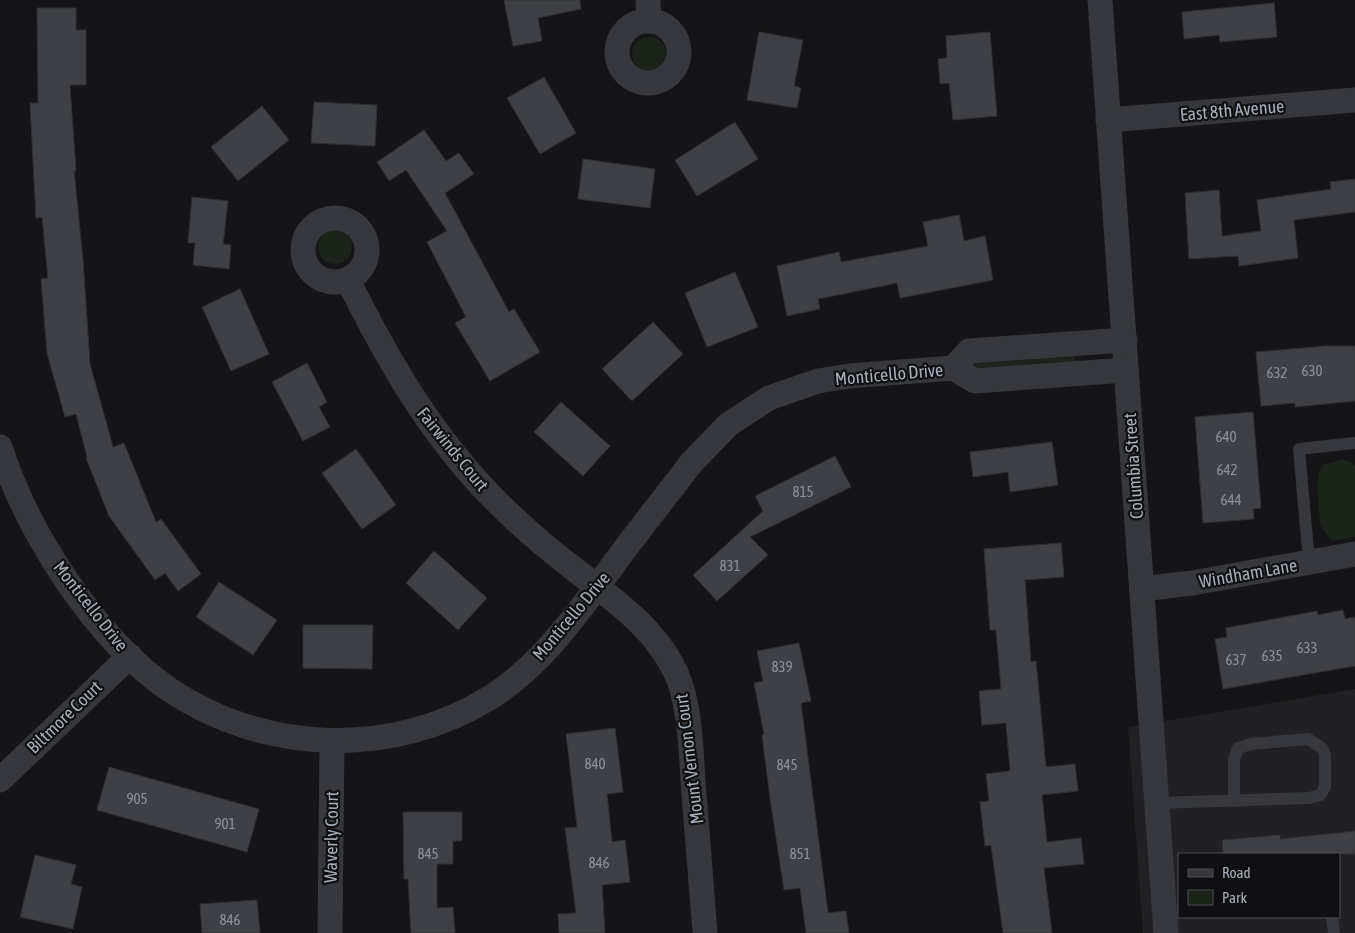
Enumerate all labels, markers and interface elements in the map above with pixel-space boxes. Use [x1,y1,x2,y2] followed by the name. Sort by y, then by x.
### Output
[1179,95,1285,125] street label: East 8th Avenue
[834,359,944,389] street label: Monticello Drive
[1301,362,1323,379] house number: 630
[1266,364,1288,381] house number: 632
[413,403,493,495] street label: Fairwinds Court
[1119,412,1147,520] street label: Columbia Street
[1215,428,1237,445] house number: 640
[1216,461,1238,478] house number: 642
[792,483,814,500] house number: 815
[1220,491,1242,508] house number: 644
[1197,554,1299,592] street label: Windham Lane
[49,557,133,655] street label: Monticello Drive
[719,557,741,574] house number: 831
[528,568,614,664] street label: Monticello Drive
[1296,639,1318,656] house number: 633
[1261,647,1283,664] house number: 635
[1225,651,1247,668] house number: 637
[771,658,793,675] house number: 839
[22,676,106,758] street label: Biltmore Court
[671,693,707,825] street label: Mount Vernon Court
[584,755,606,772] house number: 840
[776,756,798,773] house number: 845
[126,790,148,807] house number: 905
[320,791,342,883] street label: Waverly Court
[214,815,236,832] house number: 901
[417,845,439,862] house number: 845
[789,845,811,862] house number: 851
[1178,853,1340,918] legend
[588,854,610,871] house number: 846
[1222,864,1251,881] text: Road
[1222,889,1247,906] text: Park
[219,911,241,928] house number: 846

